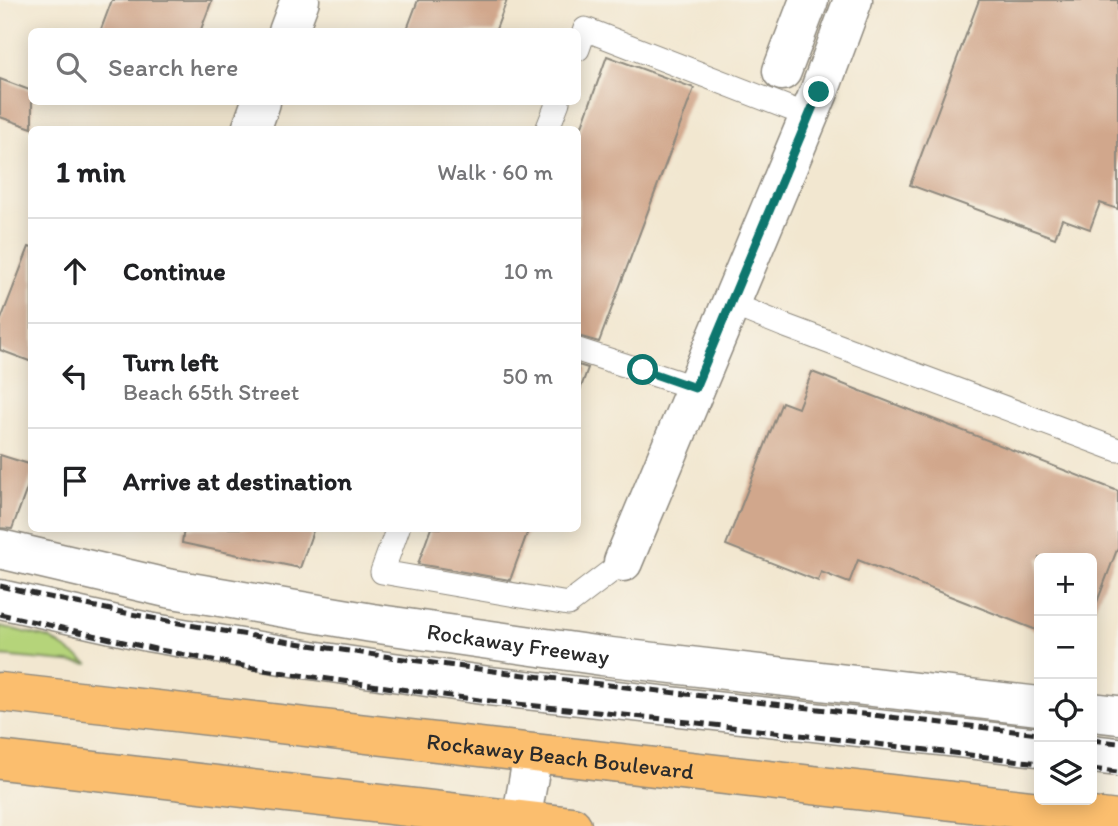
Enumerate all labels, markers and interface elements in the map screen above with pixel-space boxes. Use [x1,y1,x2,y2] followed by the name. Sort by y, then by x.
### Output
[28,28,581,105] search box
[52,48,90,86] icon: search
[108,51,238,83] text: Search here
[803,76,834,107] route end
[56,153,126,190] text: 1 min
[437,158,553,186] text: Walk · 60 m
[56,252,94,290] icon: ahead
[123,255,226,287] text: Continue
[504,257,553,285] text: 10 m
[123,346,219,378] text: Turn left
[627,354,658,385] route start
[56,357,94,395] icon: left
[502,362,553,390] text: 50 m
[123,378,300,406] text: Beach 65th Street
[56,462,94,500] icon: arrive
[123,465,352,497] text: Arrive at destination
[1034,553,1097,805] map controls
[1034,553,1097,616] button: +
[1034,616,1097,679] button: −
[425,617,611,671] street label: Rockaway Freeway
[1034,679,1097,742] button: locate
[425,727,696,785] street label: Rockaway Beach Boulevard
[1034,742,1097,805] button: layers

